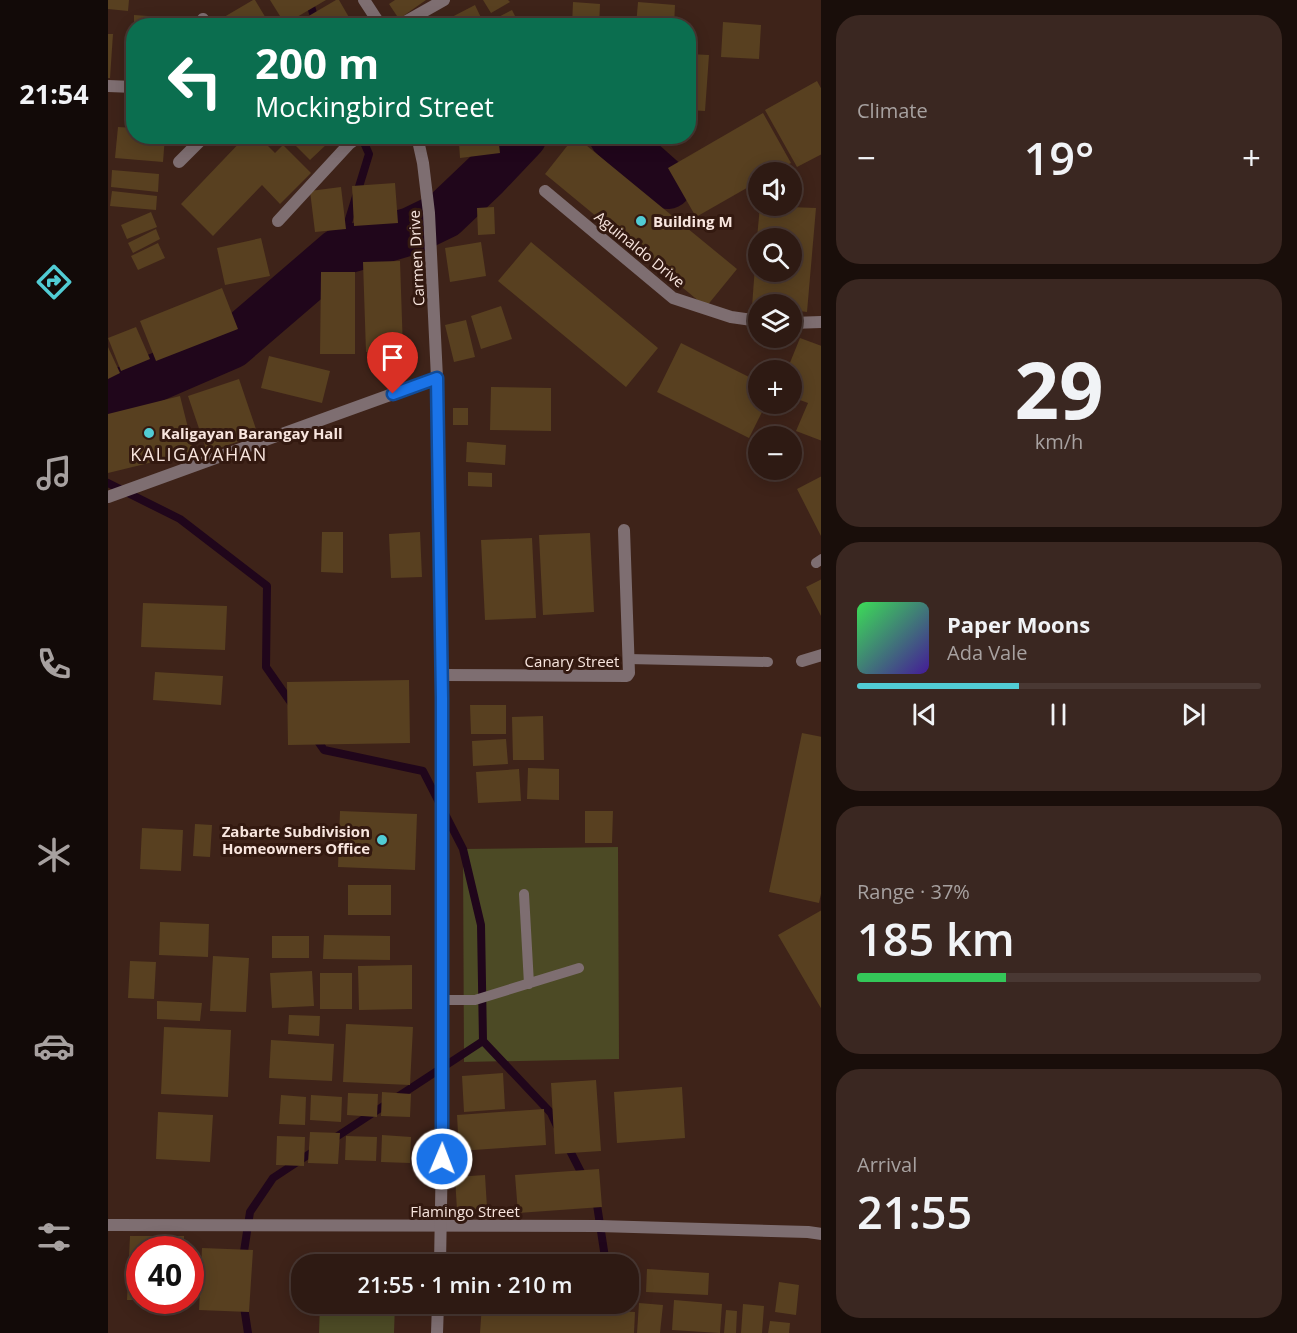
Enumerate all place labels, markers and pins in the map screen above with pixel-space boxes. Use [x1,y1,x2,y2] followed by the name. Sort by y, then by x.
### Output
[653,211,733,231] place label: Building M
[634,214,648,228] marker: Building M
[367,332,418,394] pin
[161,423,343,443] place label: Kaligayan Barangay Hall
[142,426,156,440] marker: Kaligayan Barangay Hall
[222,821,370,858] place label: Zabarte Subdivision Homeowners Office
[375,833,389,847] marker: Zabarte Subdivision Homeowners Office

